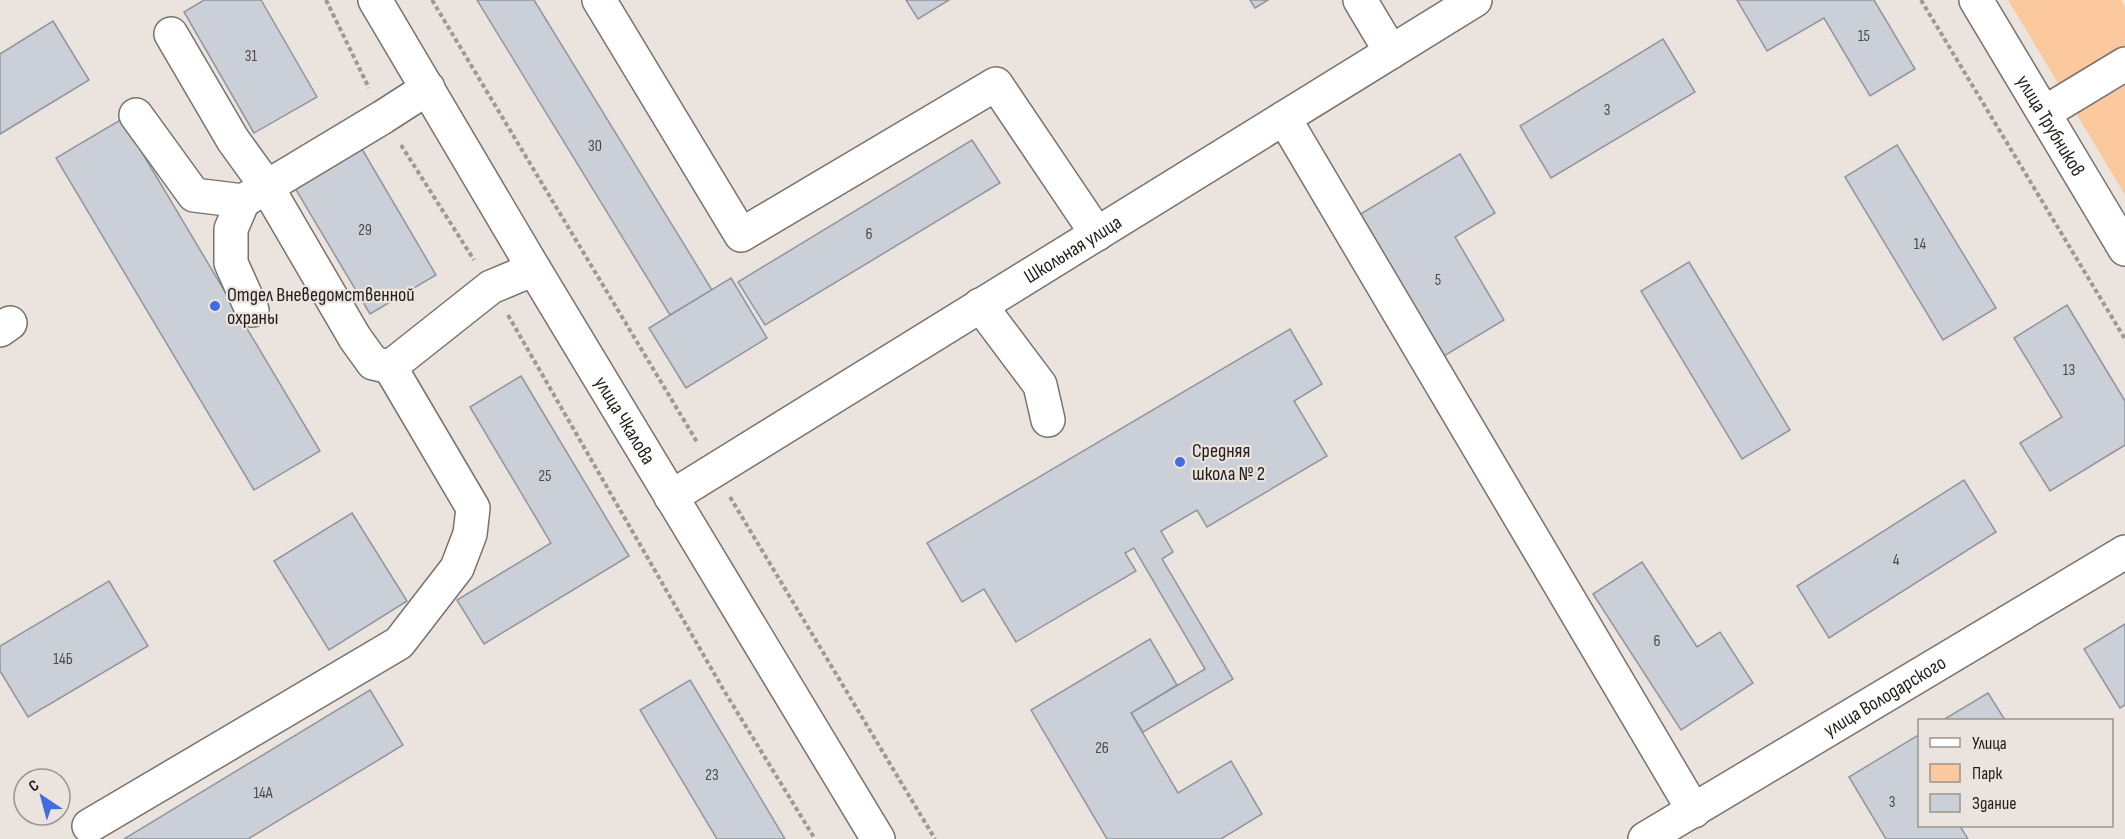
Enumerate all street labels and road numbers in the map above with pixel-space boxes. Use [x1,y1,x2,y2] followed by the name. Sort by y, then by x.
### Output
[2011,71,2090,181] street label: улица Трубников
[1020,210,1126,289] street label: Школьная улица
[589,372,660,469] street label: улица Чкалова
[1819,651,1951,743] street label: улица Володарского

